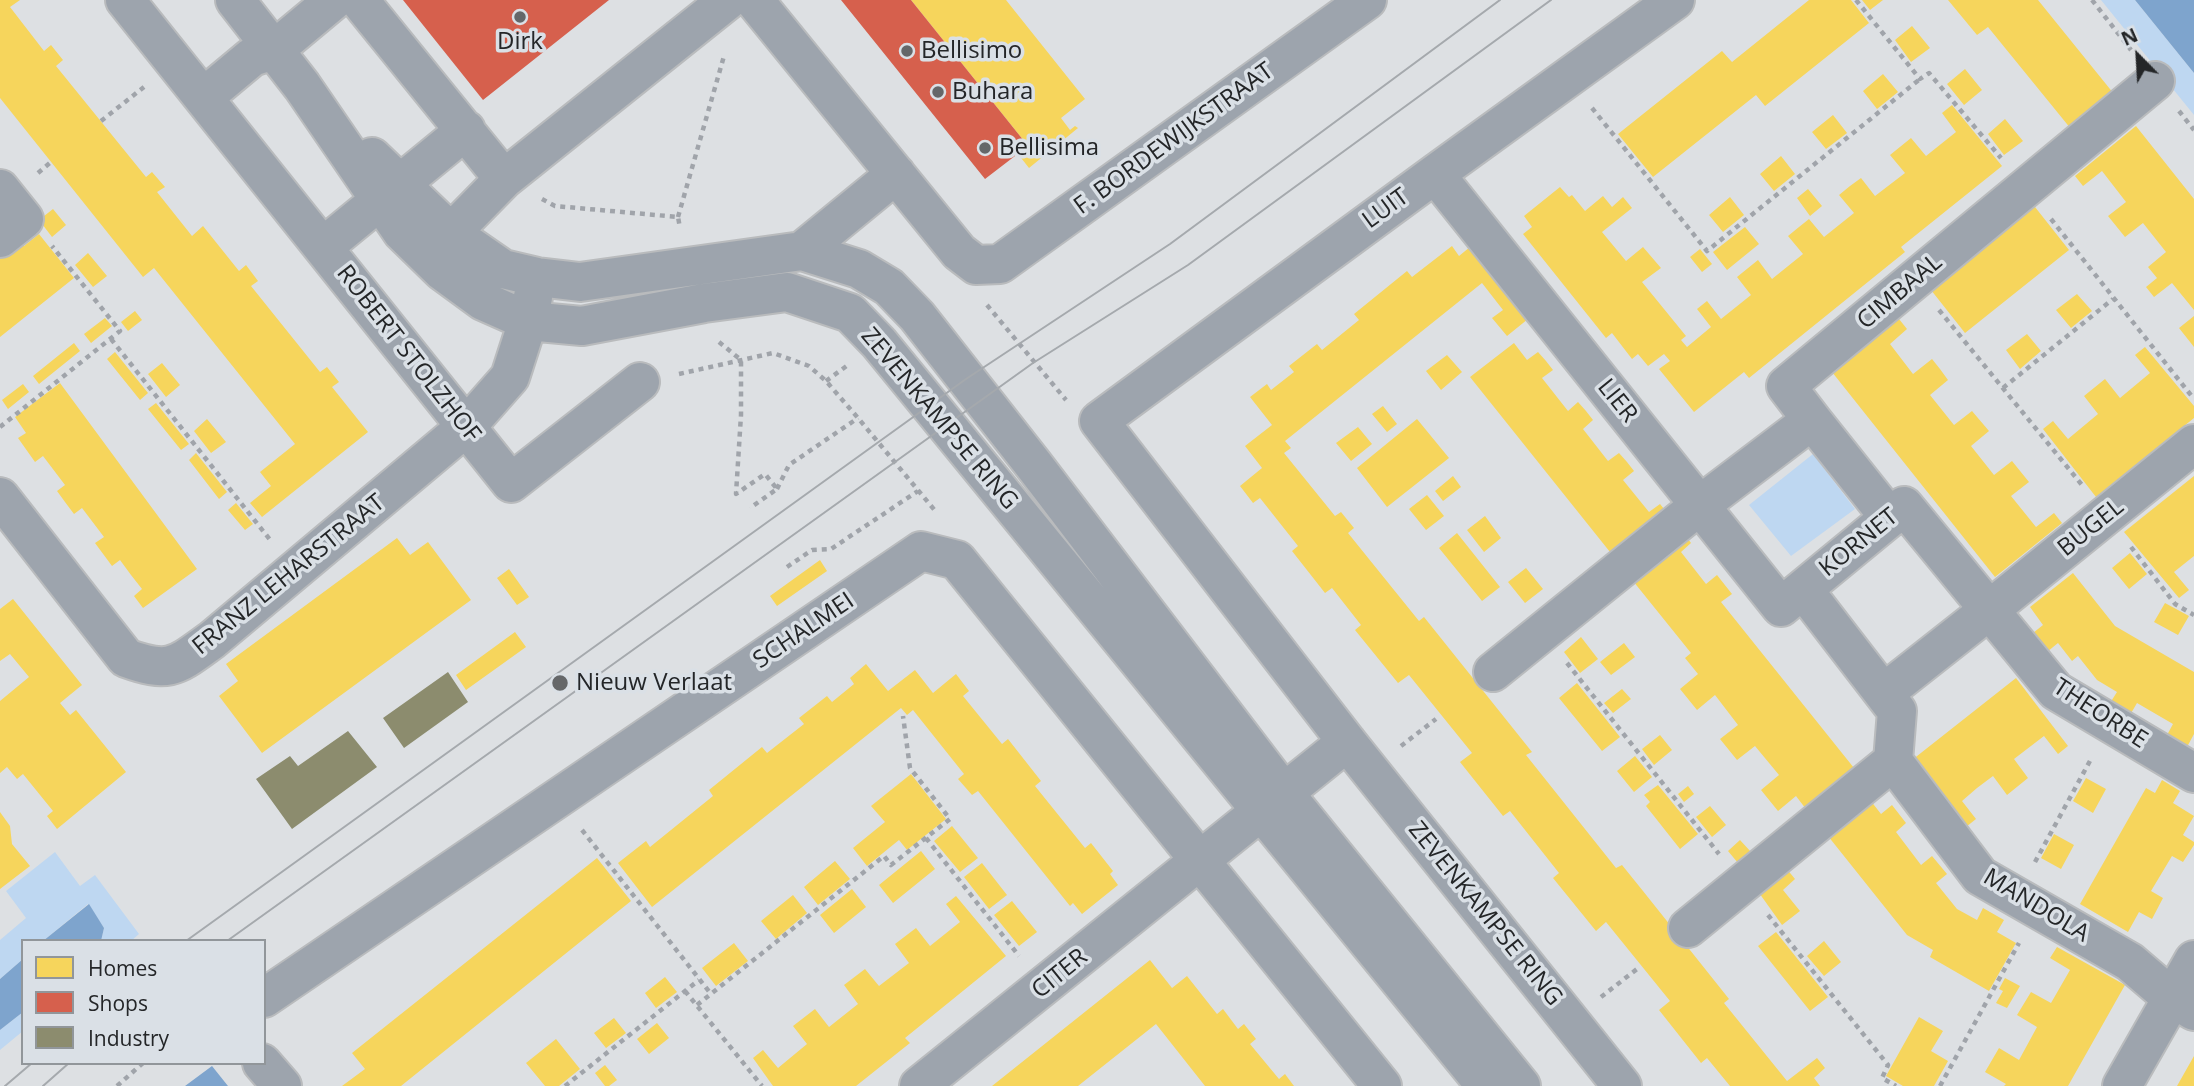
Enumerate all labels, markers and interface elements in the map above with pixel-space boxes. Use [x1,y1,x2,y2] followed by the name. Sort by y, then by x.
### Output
[512,9,528,25] marker: Dirk
[2103,21,2173,91] north arrow
[2117,22,2142,52] text: N
[497,28,543,56] place label: Dirk
[921,37,1022,65] place label: Bellisimo
[899,43,915,59] marker: Bellisimo
[1069,57,1279,221] street label: F. BORDEWIJKSTRAAT
[952,78,1033,106] place label: Buhara
[930,84,946,100] marker: Buhara
[999,134,1099,162] place label: Bellisima
[977,140,993,156] marker: Bellisima
[1357,183,1415,235] street label: LUIT
[1852,248,1948,336] street label: CIMBAAL
[330,260,486,448] street label: ROBERT STOLZHOF
[855,322,1023,516] street label: ZEVENKAMPSE RING
[1591,374,1643,428] street label: LIER
[187,489,391,661] street label: FRANZ LEHARSTRAAT
[2052,493,2130,563] street label: BUGEL
[1814,503,1904,583] street label: KORNET
[748,587,860,675] street label: SCHALMEI
[576,669,732,697] place label: Nieuw Verlaat
[550,673,570,693] marker: Nieuw Verlaat
[2047,673,2153,755] street label: THEORBE
[1402,816,1568,1012] street label: ZEVENKAMPSE RING
[1978,863,2094,949] street label: MANDOLA
[21,939,266,1065] legend
[1026,943,1094,1005] street label: CITER
[88,954,157,982] text: Homes
[88,989,148,1017] text: Shops
[88,1024,169,1052] text: Industry

